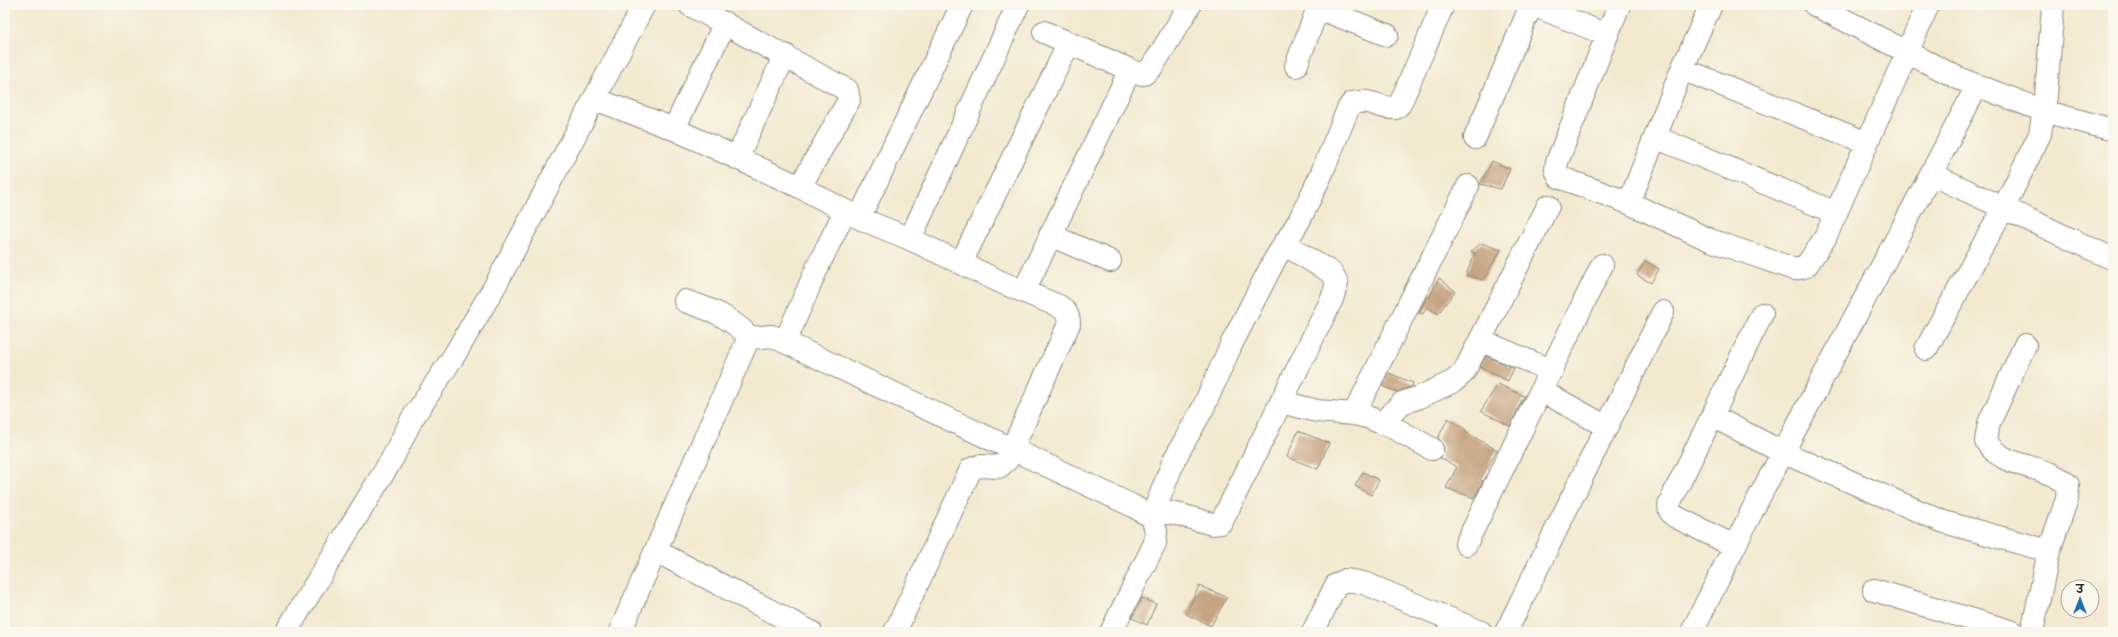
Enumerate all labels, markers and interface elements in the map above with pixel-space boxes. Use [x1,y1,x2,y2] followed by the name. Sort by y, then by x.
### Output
[2060,579,2100,619] north arrow
[2075,583,2085,596] text: उ

